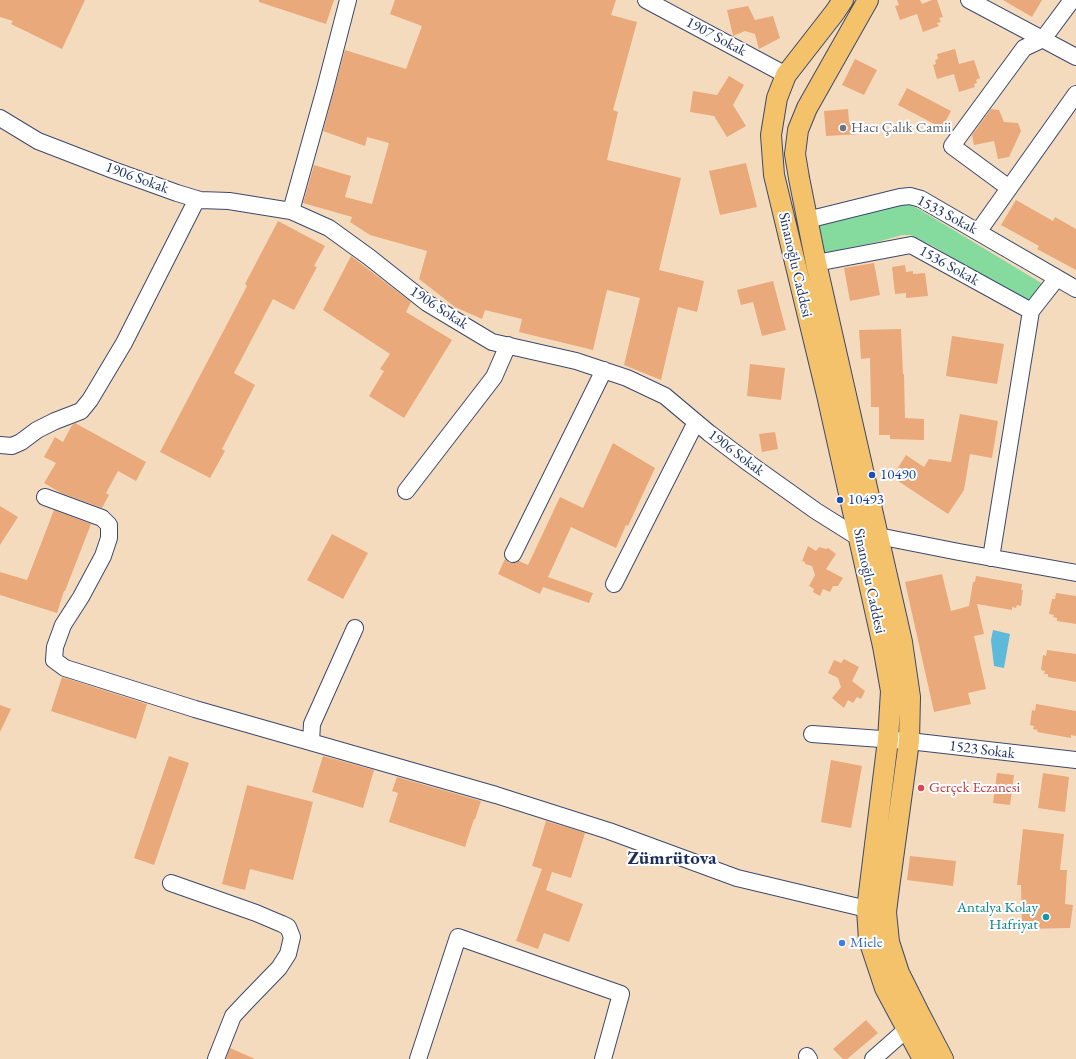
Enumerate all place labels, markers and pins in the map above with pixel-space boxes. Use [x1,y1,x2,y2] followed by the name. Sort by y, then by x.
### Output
[851,119,951,137] place label: Hacı Çalık Camii
[838,123,848,133] marker: Hacı Çalık Camii
[880,466,916,484] place label: 10490
[867,470,877,480] marker: 10490
[848,491,884,509] place label: 10493
[835,495,845,505] marker: 10493
[929,779,1020,797] place label: Gerçek Eczanesi
[916,783,926,793] marker: Gerçek Eczanesi
[957,899,1038,934] place label: Antalya Kolay Hafriyat
[1041,912,1051,922] marker: Antalya Kolay Hafriyat
[850,934,882,952] place label: Miele
[837,938,847,948] marker: Miele

